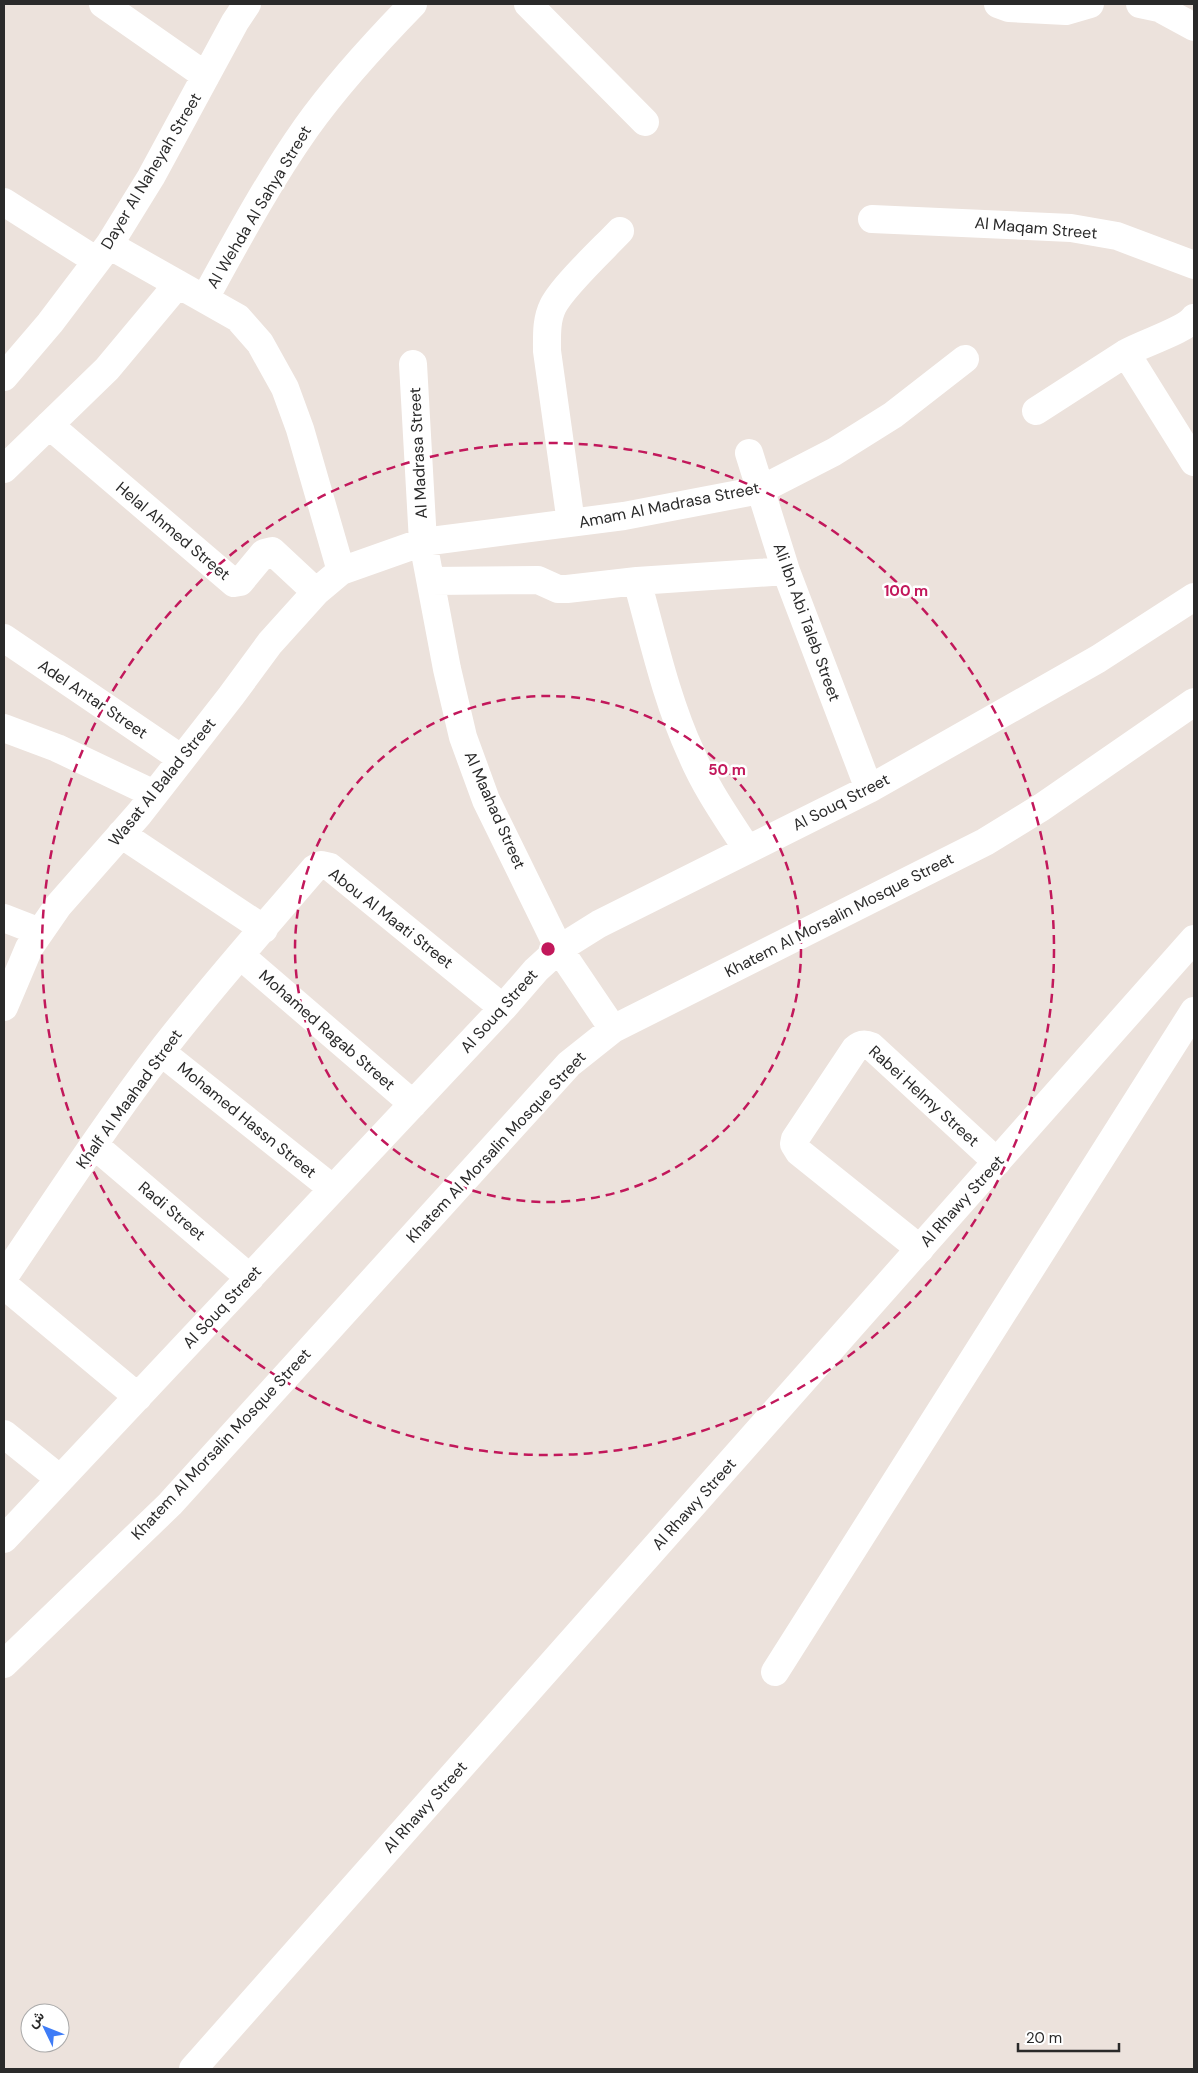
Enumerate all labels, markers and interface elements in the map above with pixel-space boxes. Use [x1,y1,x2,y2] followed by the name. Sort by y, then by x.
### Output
[96,89,206,253] street label: Dayer Al Naheyah Street
[202,122,316,292] street label: Al Wehda Al Sahya Street
[974,212,1098,244] street label: Al Maqam Street
[404,387,432,519] street label: Al Madrasa Street
[112,477,234,585] street label: Helal Ahmed Street
[577,477,761,533] street label: Amam Al Madrasa Street
[769,540,845,704] street label: Ali Ibn Abi Taleb Street
[884,581,928,601] text: 100 m
[34,655,152,743] street label: Adel Antar Street
[104,714,220,850] street label: Wasat Al Balad Street
[460,748,530,872] street label: Al Maahad Street
[708,760,746,780] text: 50 m
[789,769,893,835] street label: Al Souq Street
[721,848,957,982] street label: Khatem Al Morsalin Mosque Street
[325,863,457,973] street label: Abou Al Maati Street
[539,940,557,958] centre of rings
[255,965,399,1095] street label: Mohamed Ragab Street
[456,965,542,1057] street label: Al Souq Street
[71,1025,187,1173] street label: Khalf Al Maahad Street
[864,1041,984,1151] street label: Rabei Helmy Street
[402,1047,590,1247] street label: Khatem Al Morsalin Mosque Street
[173,1057,321,1183] street label: Mohamed Hassn Street
[915,1151,1009,1251] street label: Al Rhawy Street
[134,1177,210,1245] street label: Radi Street
[178,1261,266,1353] street label: Al Souq Street
[127,1344,315,1544] street label: Khatem Al Morsalin Mosque Street
[647,1454,741,1554] street label: Al Rhawy Street
[378,1757,472,1857] street label: Al Rhawy Street
[20,2003,70,2053] north arrow
[23,2007,48,2031] text: ش
[1018,2020,1119,2052] scale bar
[1026,2028,1062,2048] text: 20 m

